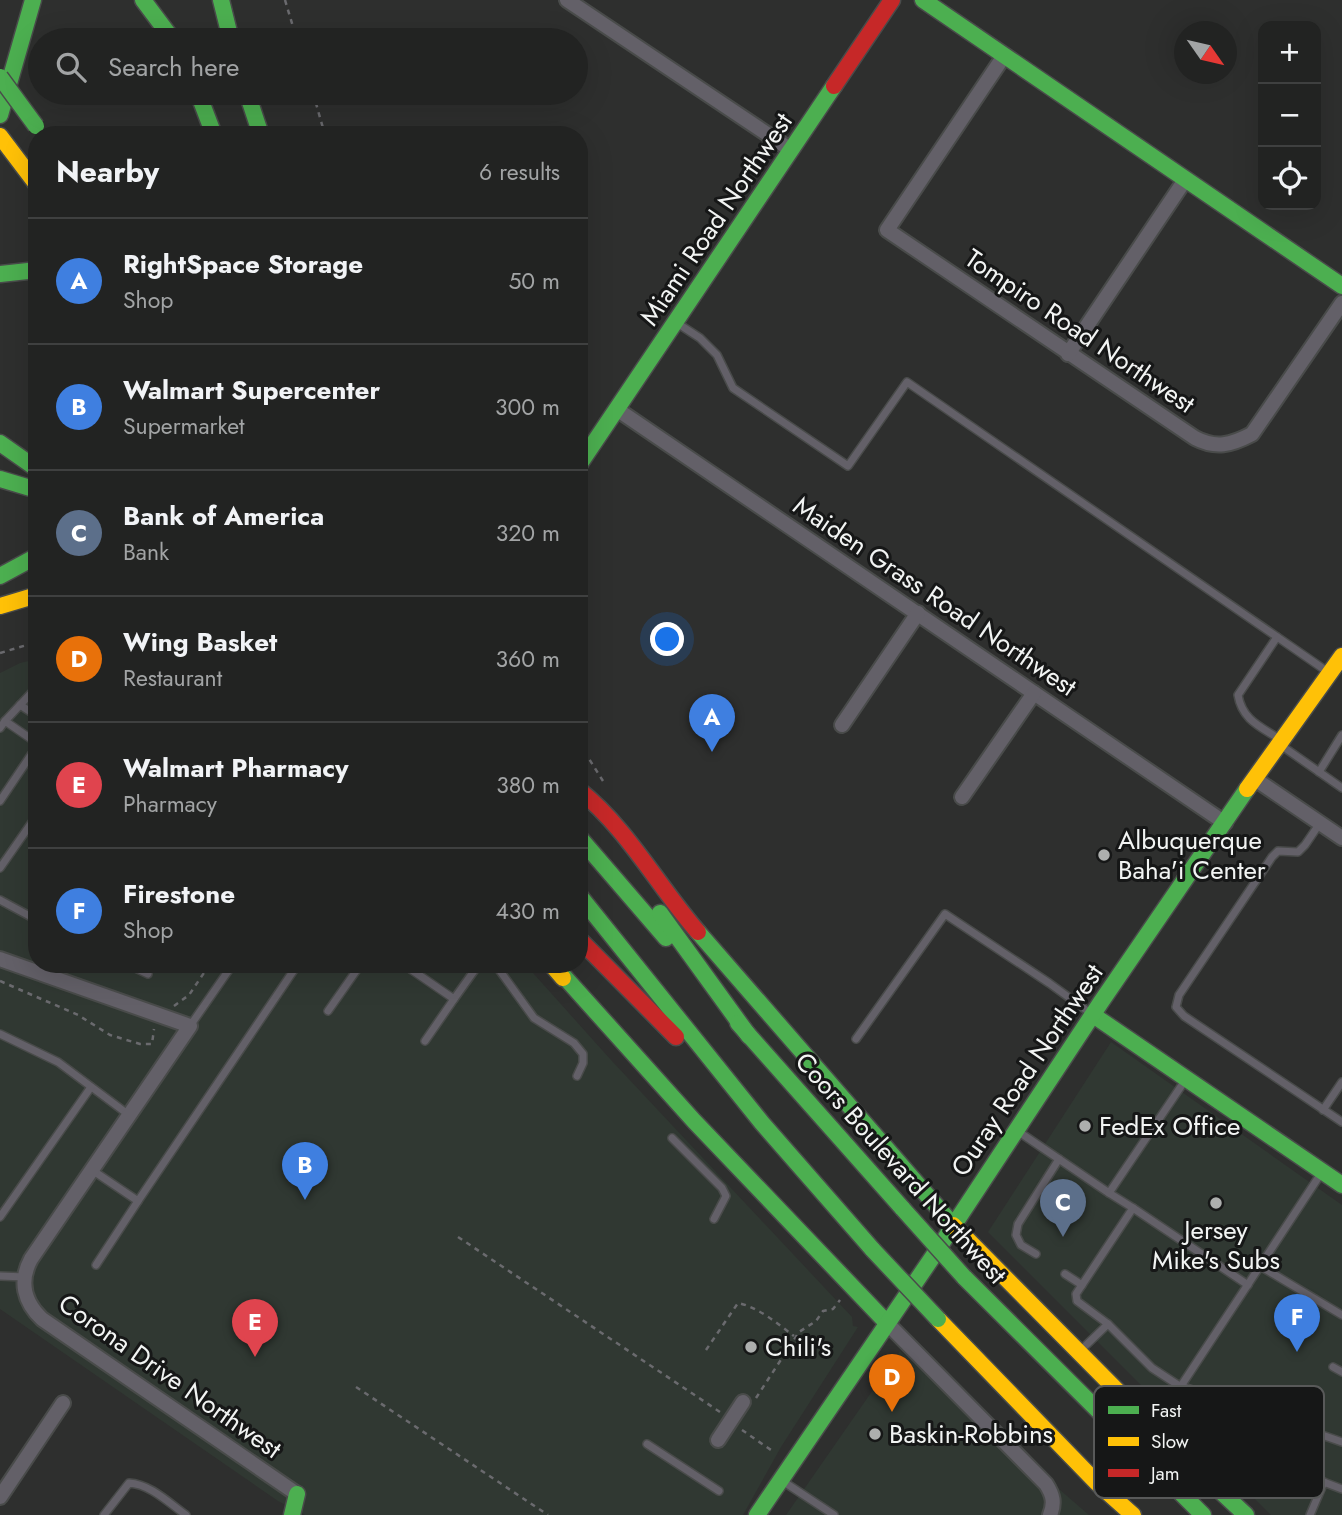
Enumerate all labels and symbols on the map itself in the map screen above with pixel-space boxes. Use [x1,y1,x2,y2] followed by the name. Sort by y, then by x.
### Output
[1174,21,1237,84] north arrow
[630,104,802,333] street label: Miami Road Northwest
[957,240,1203,423] street label: Tompiro Road Northwest
[786,487,1085,706] street label: Maiden Grass Road Northwest
[650,622,684,656] your location
[689,694,735,752] pin: A
[1118,821,1266,889] place label: Albuquerque Baha'i Center
[1096,847,1112,863] marker: Albuquerque Baha'i Center
[942,956,1113,1184] street label: Ouray Road Northwest
[786,1044,1016,1293] street label: Coors Boulevard Northwest
[1099,1107,1240,1145] place label: FedEx Office
[1077,1118,1093,1134] marker: FedEx Office
[282,1142,328,1200] pin: B
[1040,1179,1086,1237] pin: C
[1208,1195,1224,1211] marker: Jersey Mike's Subs
[1152,1211,1280,1279] place label: Jersey Mike's Subs
[51,1285,290,1468] street label: Corona Drive Northwest
[1274,1294,1320,1352] pin: F
[232,1299,278,1357] pin: E
[765,1328,831,1366] place label: Chili's
[743,1339,759,1355] marker: Chili's
[869,1354,915,1412] pin: D
[1094,1386,1324,1498] legend
[1151,1397,1182,1424] text: Fast
[889,1415,1053,1453] place label: Baskin-Robbins
[867,1426,883,1442] marker: Baskin-Robbins
[1151,1428,1189,1455] text: Slow
[1148,1460,1180,1487] text: Jam

